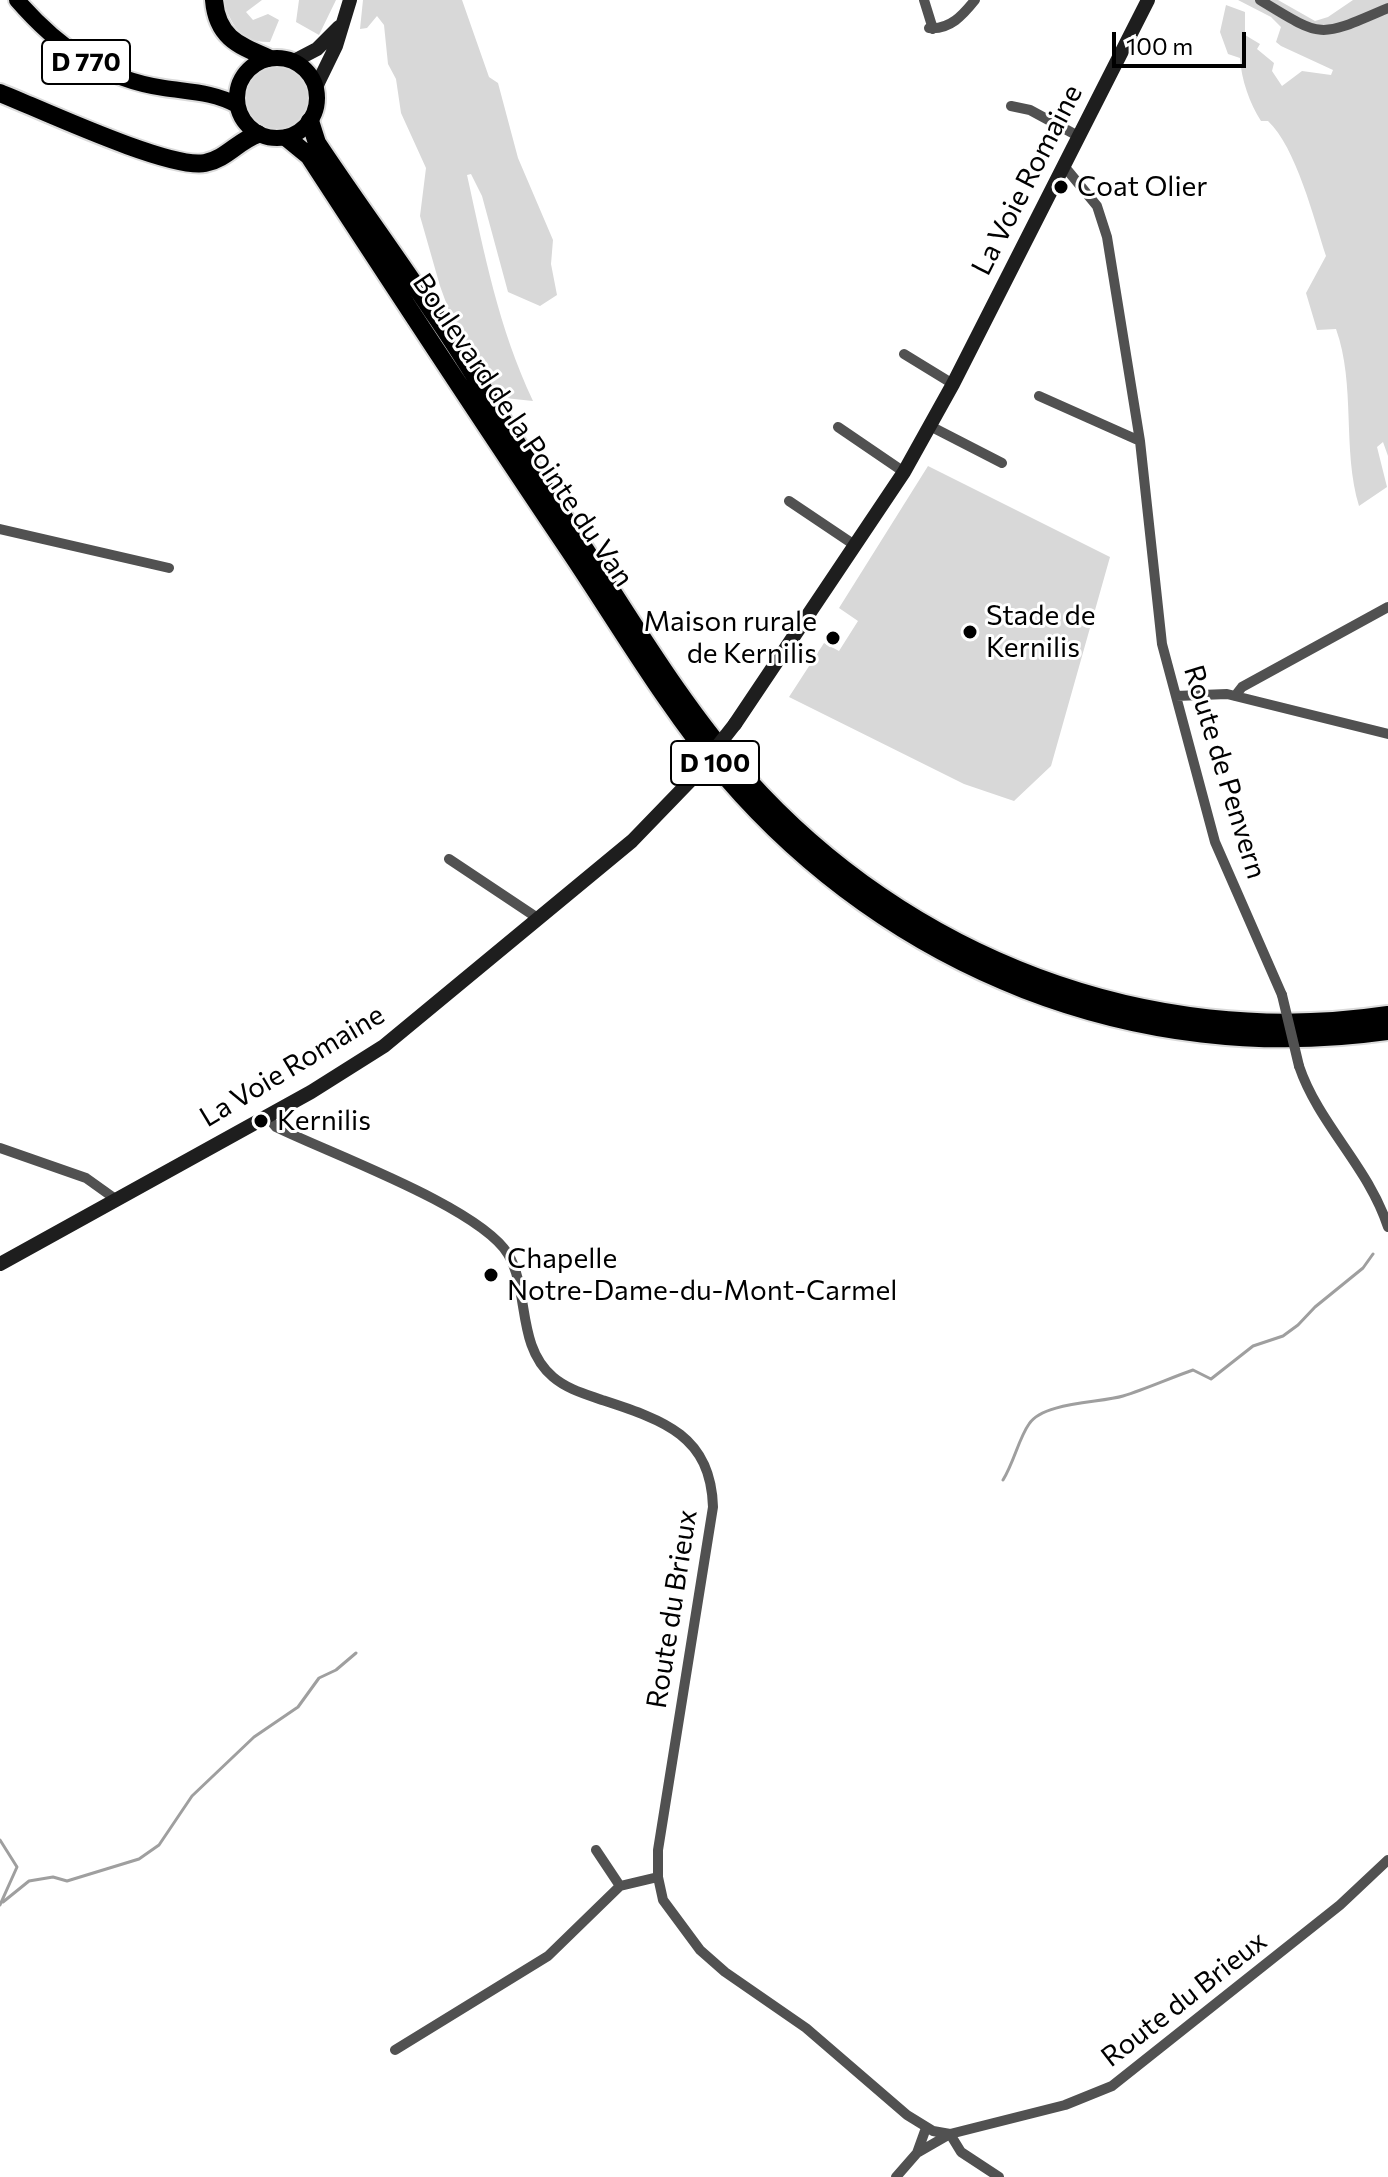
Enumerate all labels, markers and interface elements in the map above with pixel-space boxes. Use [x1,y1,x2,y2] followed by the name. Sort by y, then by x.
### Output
[1116,16,1250,66] scale bar
[1126,31,1193,60] text: 100 m
[42,40,130,84] road number: D 770
[965,79,1089,281] street label: La Voie Romaine
[1077,170,1208,204] place label: Coat Olier
[1052,178,1070,196] marker: Coat Olier
[406,267,640,593] street label: Boulevard de la Pointe du Van
[986,599,1096,665] place label: Stade de Kernilis
[643,605,817,671] place label: Maison rurale de Kernilis
[961,623,979,641] marker: Stade de Kernilis
[824,629,842,647] marker: Maison rurale de Kernilis
[1177,661,1273,883] street label: Route de Penvern
[671,741,759,785] road number: D 100
[194,998,390,1134] street label: La Voie Romaine
[277,1104,371,1138] place label: Kernilis
[252,1112,270,1130] marker: Kernilis
[507,1242,897,1308] place label: Chapelle Notre-Dame-du-Mont-Carmel
[482,1266,500,1284] marker: Chapelle Notre-Dame-du-Mont-Carmel
[640,1507,704,1711] street label: Route du Brieux
[1095,1924,1273,2074] street label: Route du Brieux

